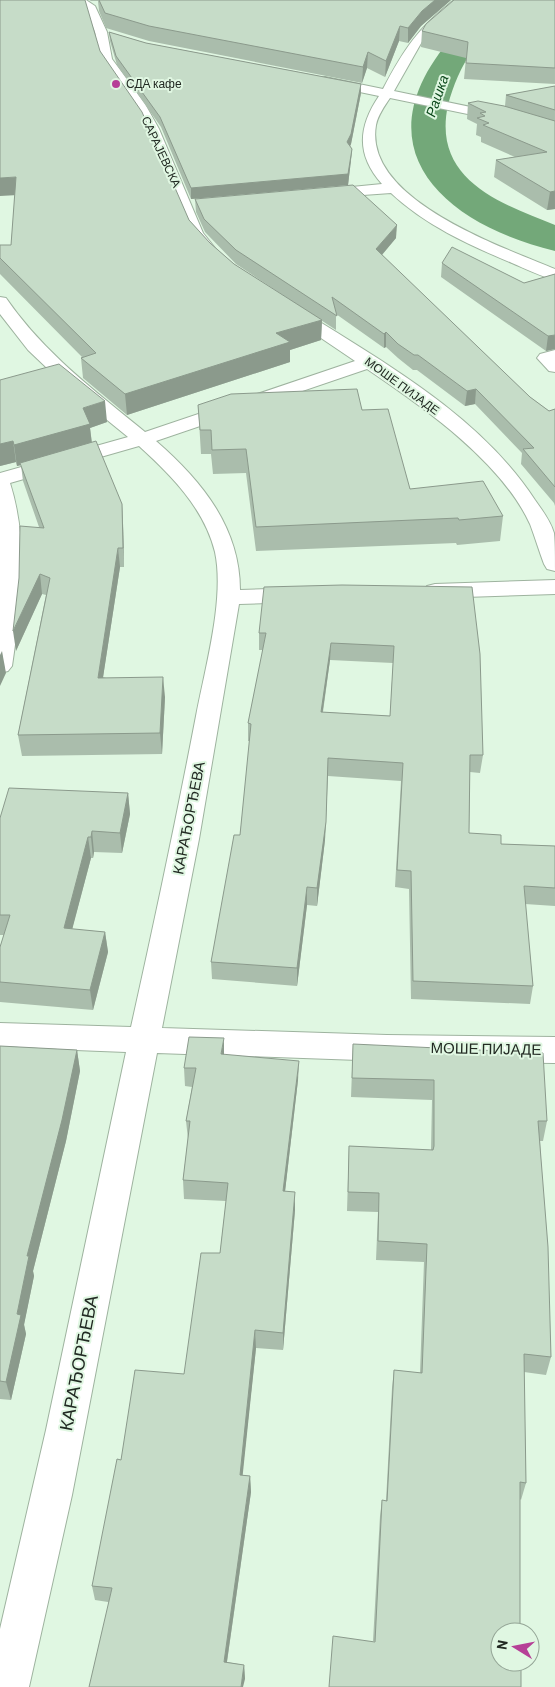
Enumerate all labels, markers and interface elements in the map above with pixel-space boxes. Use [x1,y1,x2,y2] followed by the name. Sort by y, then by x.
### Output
[421,72,452,119] water label: Рашка
[126,76,182,91] place label: СДА кафе
[110,78,122,90] marker: СДА кафе
[139,114,184,189] street label: САРАЈЕВСКА
[362,354,443,418] street label: МОШЕ ПИЈАДЕ
[168,760,208,876] street label: КАРАЂОРЂЕВА
[431,1038,541,1058] street label: МОШЕ ПИЈАДЕ
[54,1293,102,1433] street label: КАРАЂОРЂЕВА
[490,1622,540,1672] north arrow
[493,1639,511,1651] text: N

